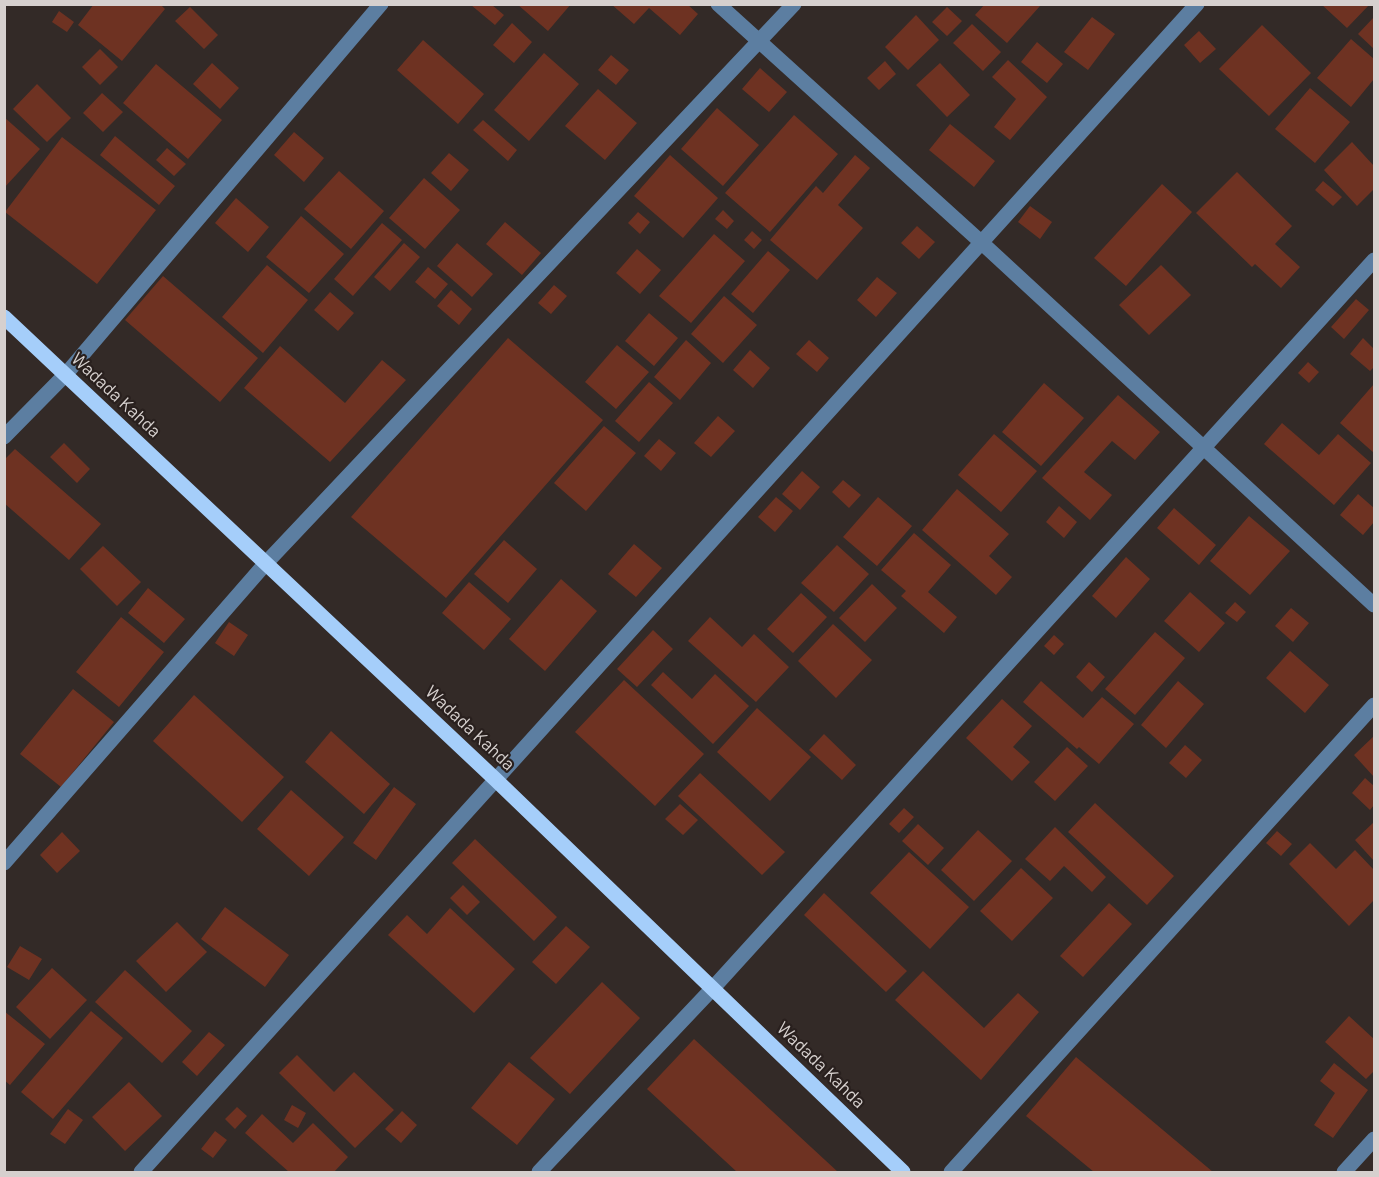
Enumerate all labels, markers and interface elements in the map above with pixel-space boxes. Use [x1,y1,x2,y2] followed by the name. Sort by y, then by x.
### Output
[67,348,165,442] street label: Wadada Kahda
[421,681,519,775] street label: Wadada Kahda
[772,1017,870,1113] street label: Wadada Kahda

